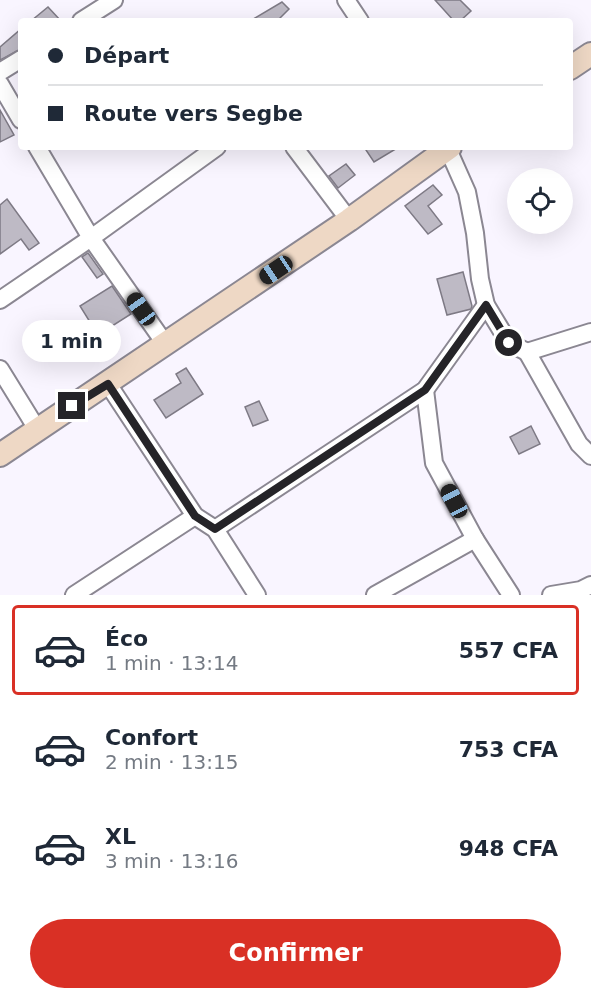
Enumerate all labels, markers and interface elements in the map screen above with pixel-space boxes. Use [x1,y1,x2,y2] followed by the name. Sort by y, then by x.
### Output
[84,43,169,68] text: Départ
[84,101,303,126] text: Route vers Segbe
[507,168,573,234] map controls
[507,168,573,234] button: locate
[256,252,296,288] car
[123,289,159,329] car
[22,319,122,361] callout: 1 min
[40,329,103,353] text: 1 min
[495,329,522,356] route start
[58,392,85,419] route end
[438,481,470,521] car
[33,623,87,677] icon: car
[105,626,148,651] text: Éco
[459,638,558,663] text: 557 CFA
[105,651,239,675] text: 1 min · 13:14
[33,722,87,776] icon: car
[105,725,198,750] text: Confort
[459,737,558,762] text: 753 CFA
[105,750,239,774] text: 2 min · 13:15
[33,821,87,875] icon: car
[105,824,136,849] text: XL
[459,836,558,861] text: 948 CFA
[105,849,239,873] text: 3 min · 13:16
[30,919,561,988] button: Confirmer

